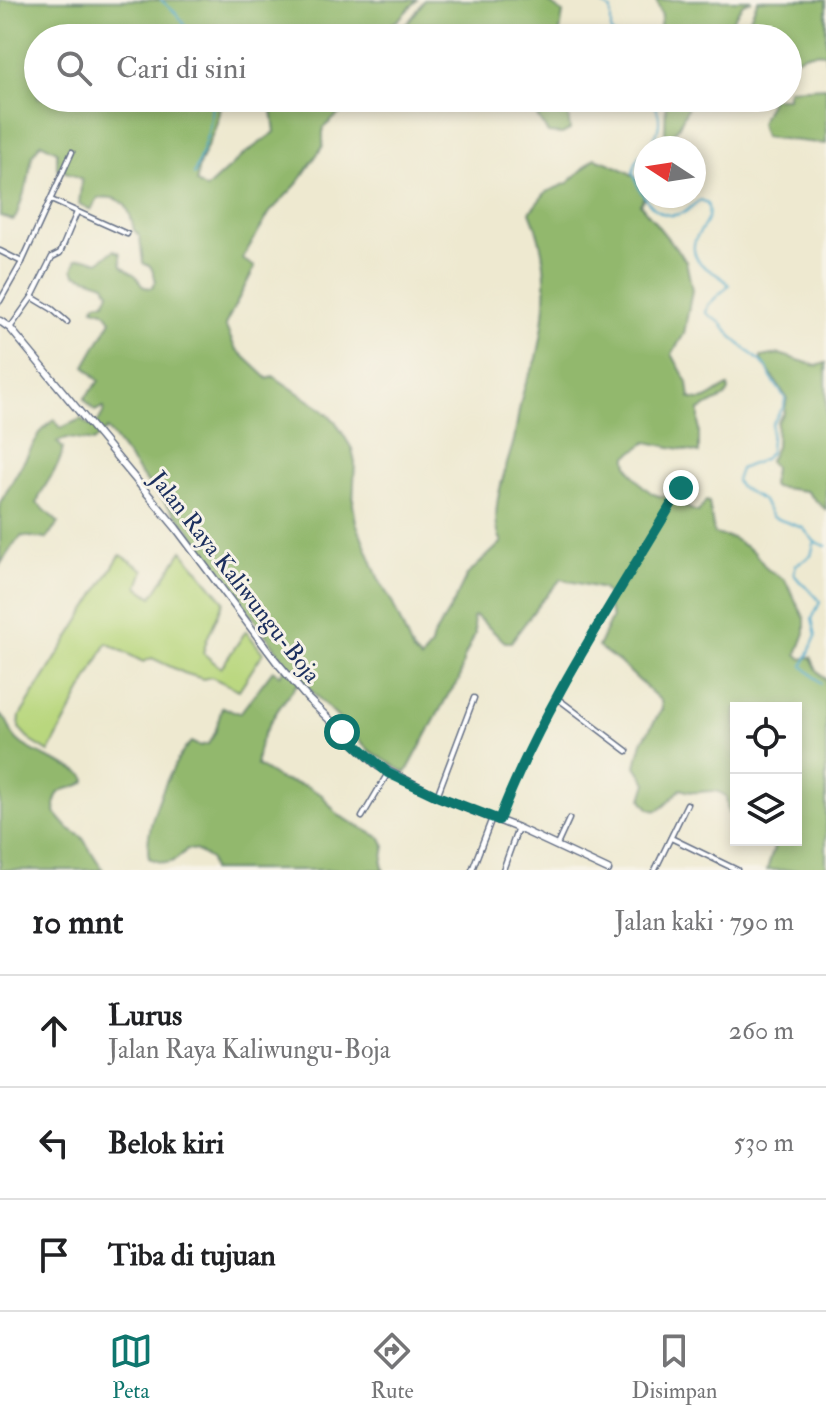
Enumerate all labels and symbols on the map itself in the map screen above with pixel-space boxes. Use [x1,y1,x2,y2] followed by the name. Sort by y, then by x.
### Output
[634,136,706,208] north arrow
[142,464,328,690] street label: Jalan Raya Kaliwungu-Boja
[663,470,699,506] route end
[324,714,360,750] route start

